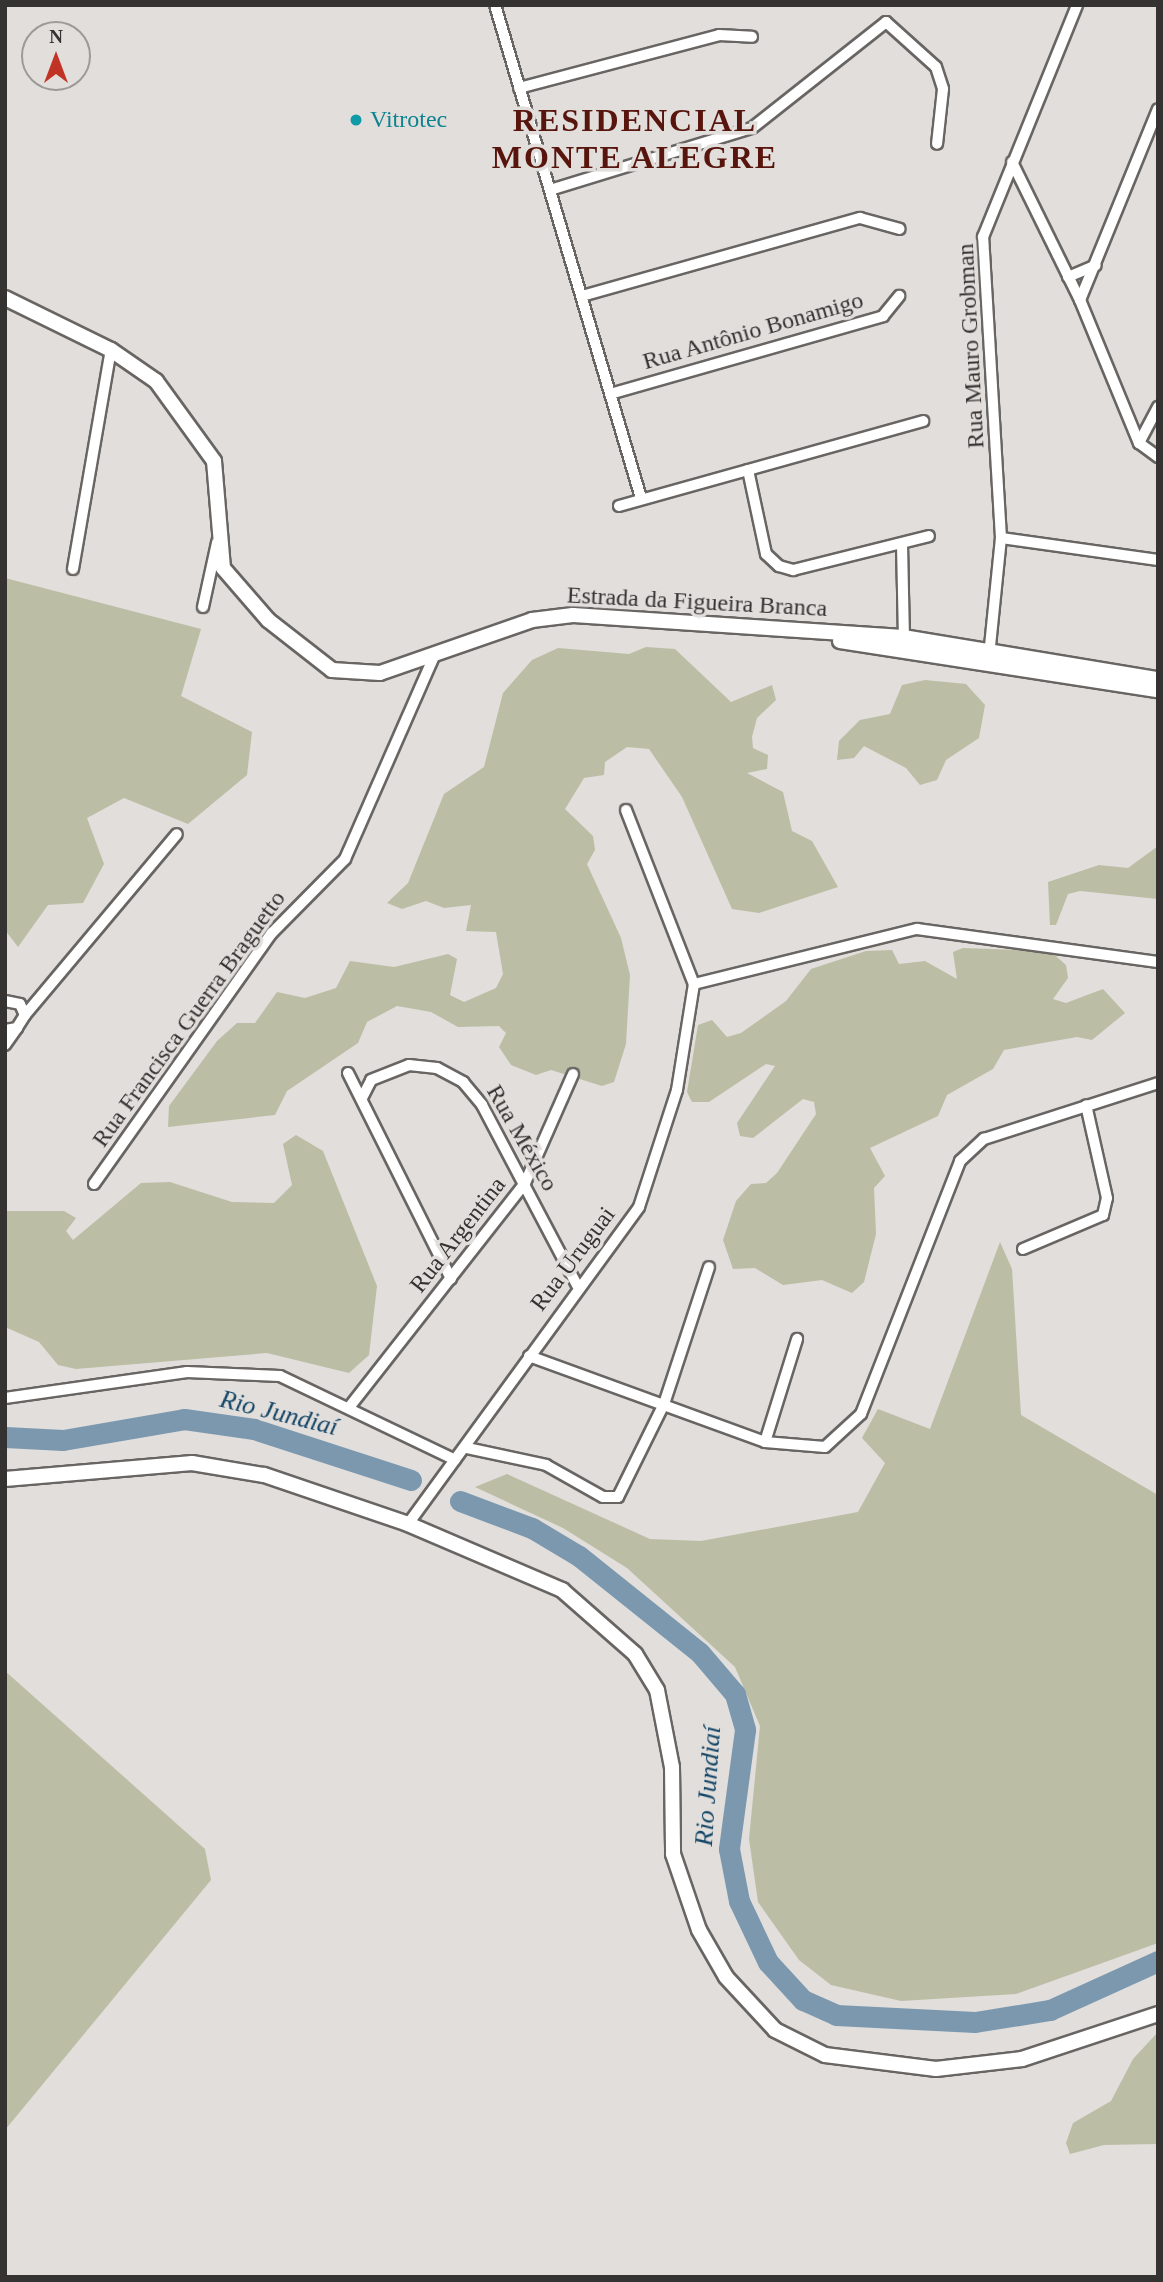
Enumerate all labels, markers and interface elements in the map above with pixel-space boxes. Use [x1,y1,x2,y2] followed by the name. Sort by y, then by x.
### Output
[21,21,91,91] north arrow
[49,26,63,47] text: N
[492,102,778,177] district label: RESIDENCIAL MONTE ALEGRE
[370,106,447,134] place label: Vitrotec
[348,112,364,128] marker: Vitrotec
[951,243,991,449] street label: Rua Mauro Grobman
[639,286,867,376] street label: Rua Antônio Bonamigo
[566,581,828,623] street label: Estrada da Figueira Branca
[86,885,292,1153] street label: Rua Francisca Guerra Braguetto
[480,1080,564,1196] street label: Rua México
[403,1171,513,1299] street label: Rua Argentina
[524,1201,622,1317] street label: Rua Uruguai
[217,1383,341,1443] water label: Rio Jundiaí
[688,1725,728,1847] water label: Rio Jundiaí

